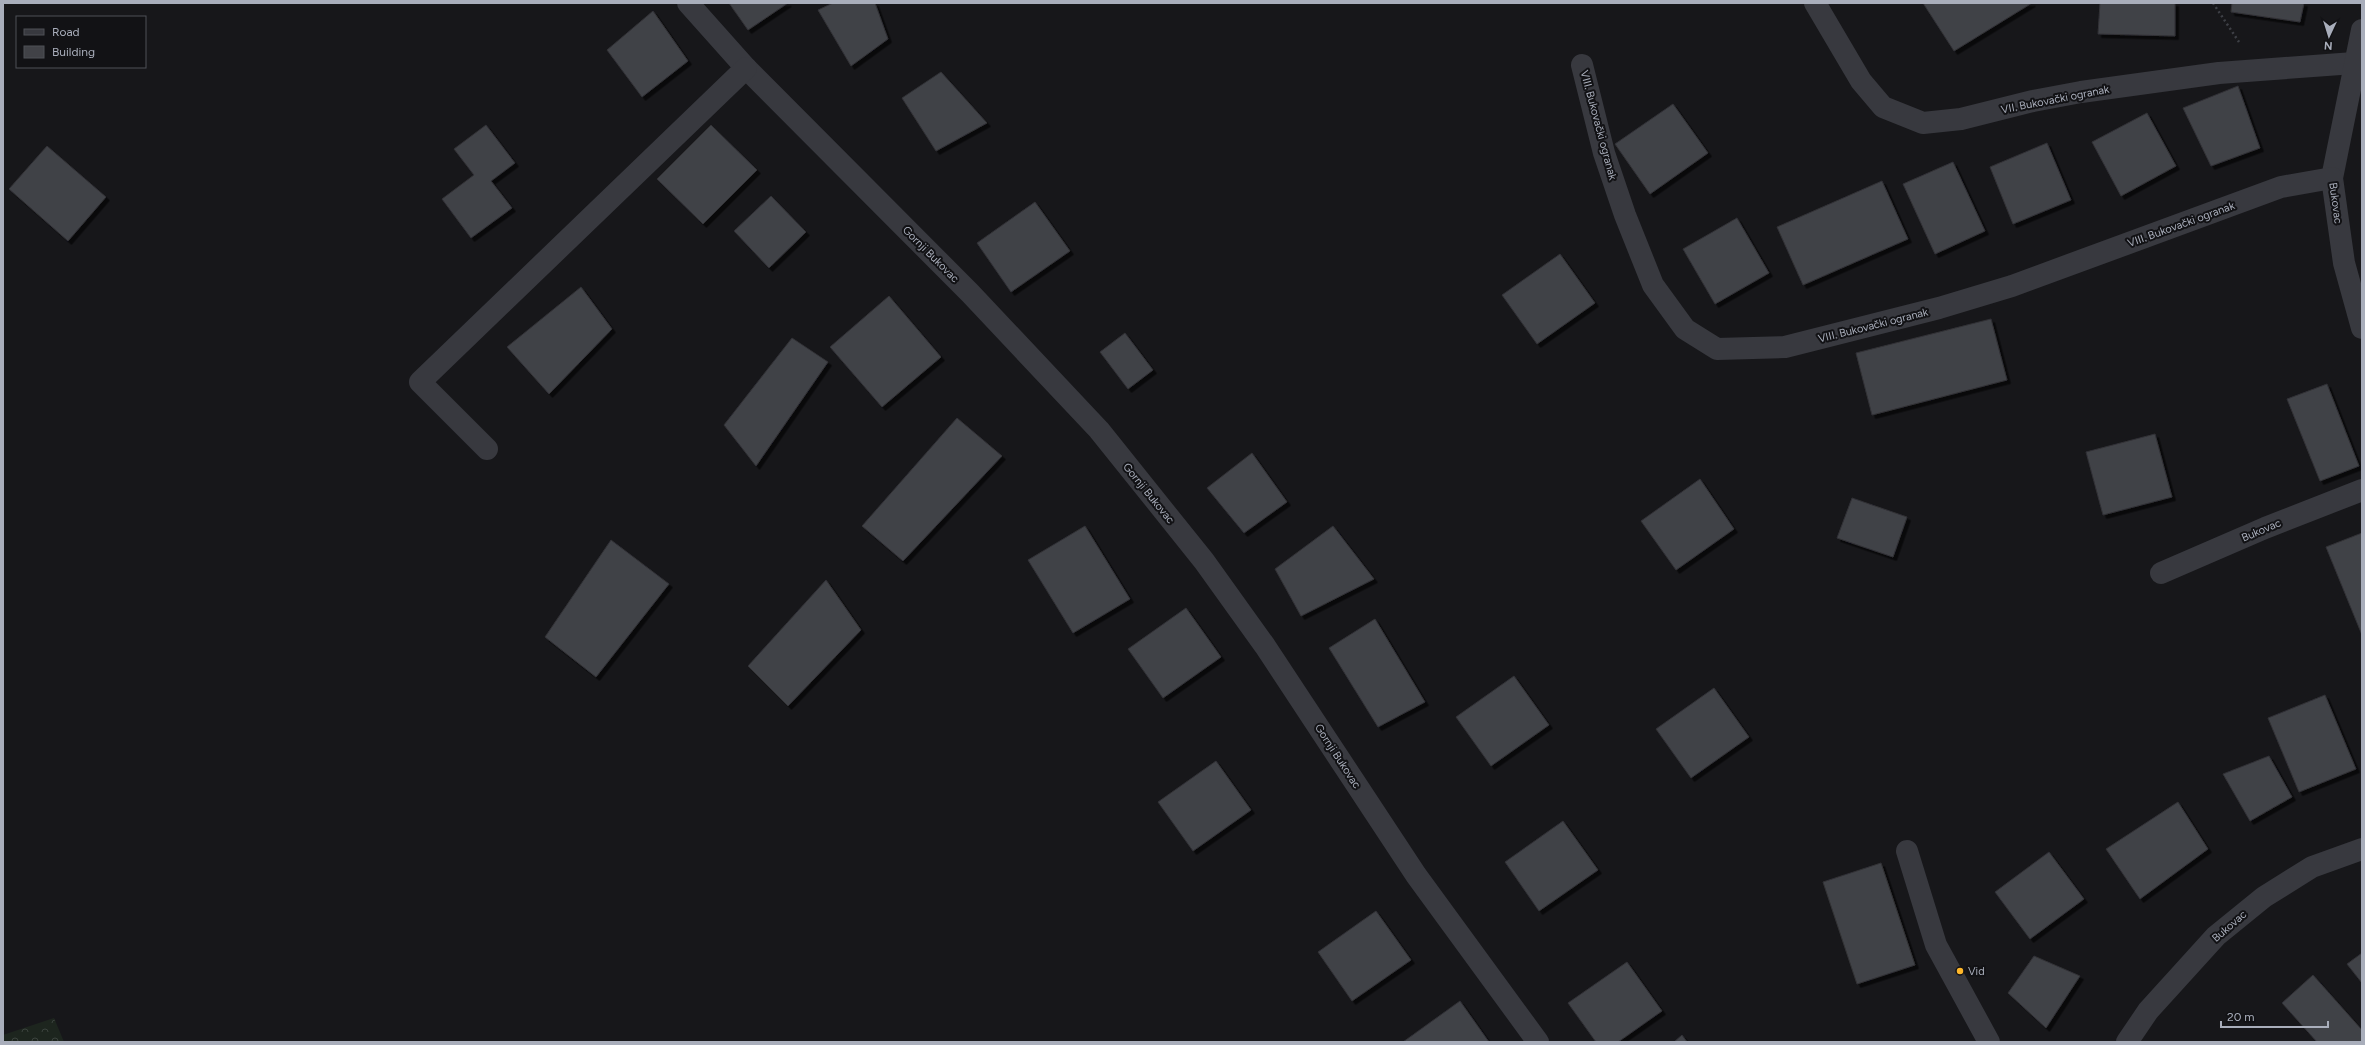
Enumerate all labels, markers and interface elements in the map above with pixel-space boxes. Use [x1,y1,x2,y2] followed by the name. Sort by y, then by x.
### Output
[16,16,146,68] legend
[2309,16,2349,56] north arrow
[52,25,80,39] text: Road
[2324,39,2333,52] text: N
[52,45,95,59] text: Building
[1578,69,1620,182] street label: VIII. Bukovački ogranak
[2000,82,2111,116] street label: VII. Bukovački ogranak
[2326,182,2345,225] street label: Bukovac
[2126,199,2237,250] street label: VIII. Bukovački ogranak
[900,223,962,285] street label: Gornji Bukovac
[1817,305,1930,345] street label: VIII. Bukovački ogranak
[1120,460,1177,526] street label: Gornji Bukovac
[2240,516,2283,545] street label: Bukovac
[1312,722,1363,791] street label: Gornji Bukovac
[2209,908,2249,945] street label: Bukovac
[1968,965,1985,978] place label: Vid
[1955,966,1965,976] marker: Vid
[2221,1003,2328,1029] scale bar
[2227,1010,2255,1024] text: 20 m

